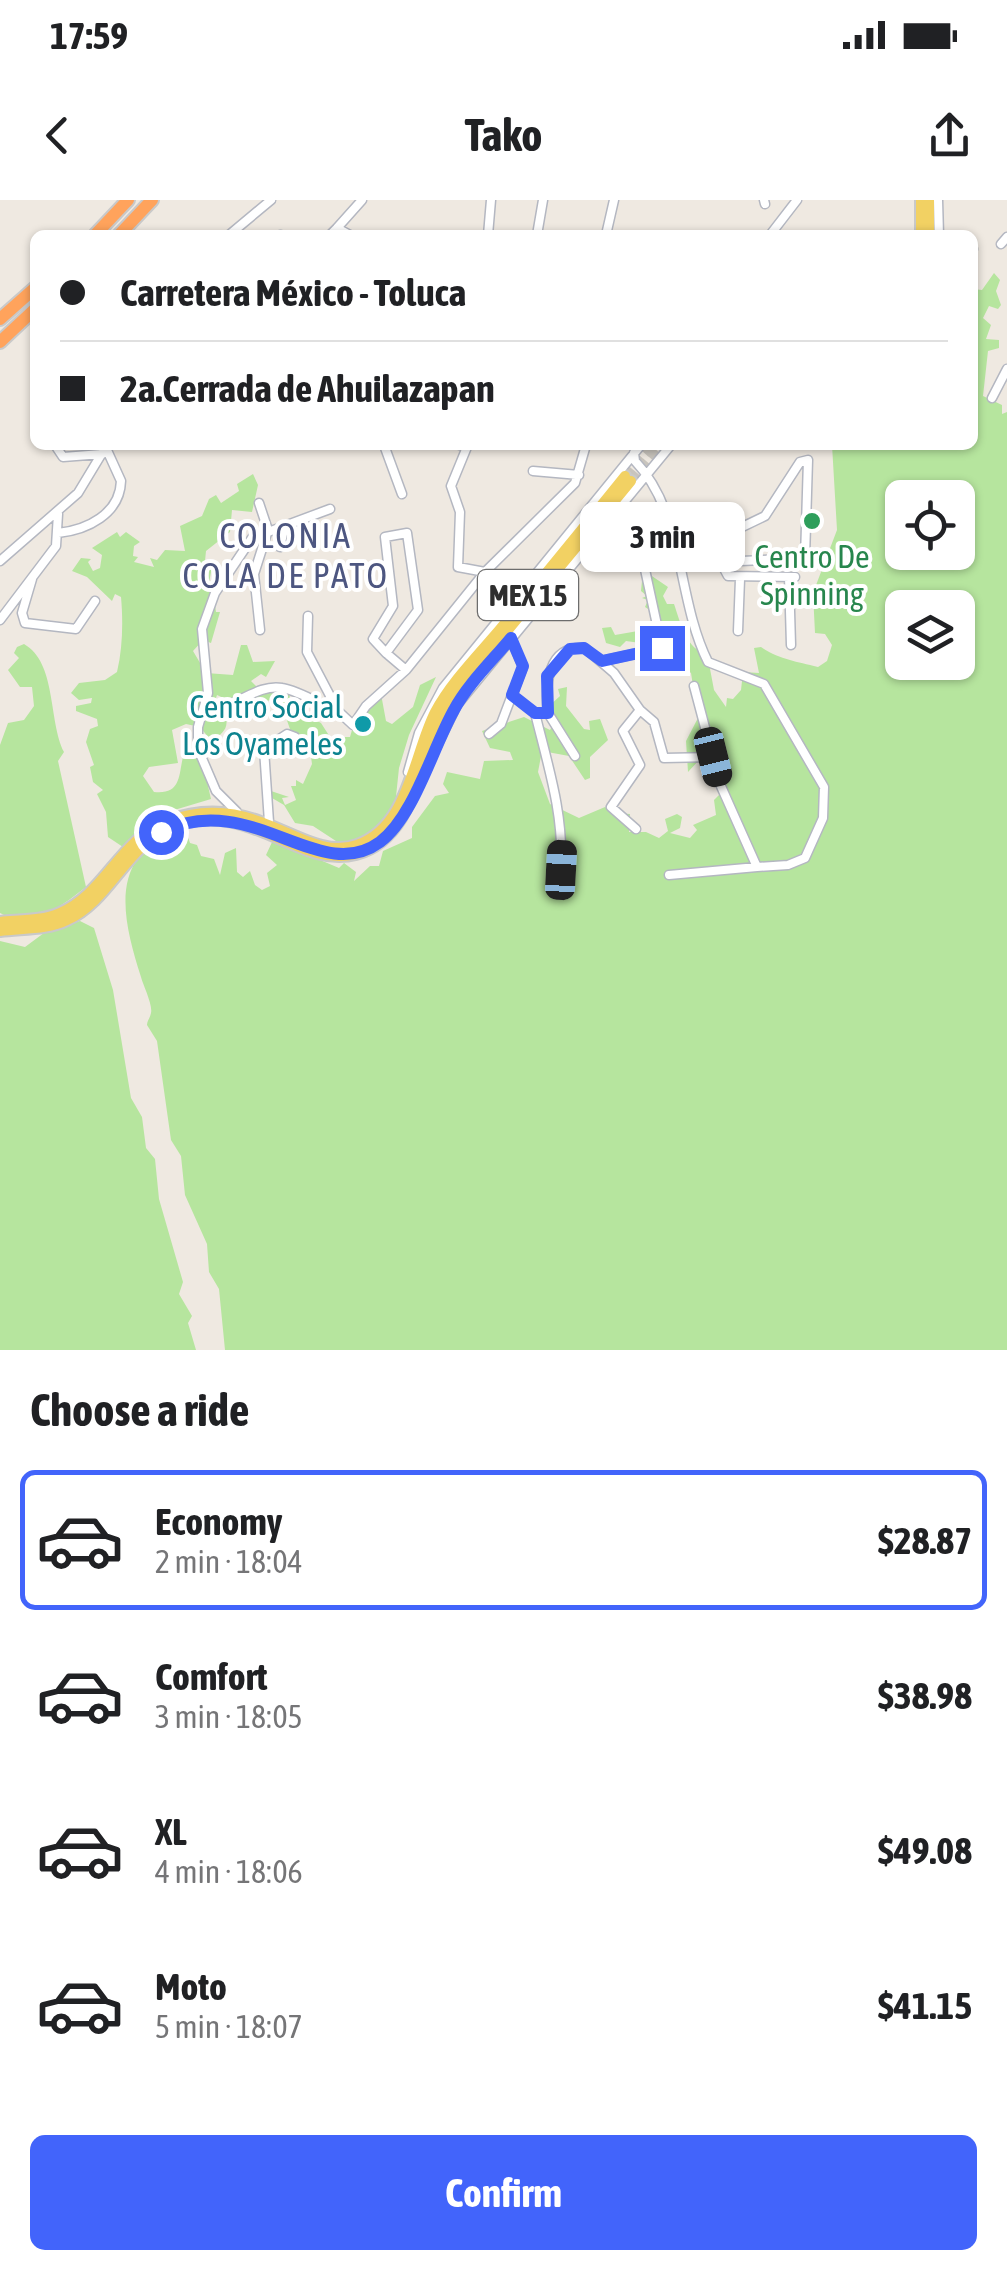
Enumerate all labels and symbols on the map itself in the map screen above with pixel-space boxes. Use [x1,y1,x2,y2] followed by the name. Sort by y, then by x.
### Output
[580,503,744,573] callout: 3 min
[801,510,823,532] marker: Centro De Spinning
[183,515,389,595] district label: COLONIA COLA DE PATO
[755,538,869,612] place label: Centro De Spinning
[478,570,578,620] road number: MEX 15
[640,626,685,671] route end
[182,688,344,762] place label: Centro Social Los Oyameles
[352,713,374,735] marker: Centro Social Los Oyameles
[691,724,735,790] car
[139,810,184,855] route start
[544,839,578,901] car

